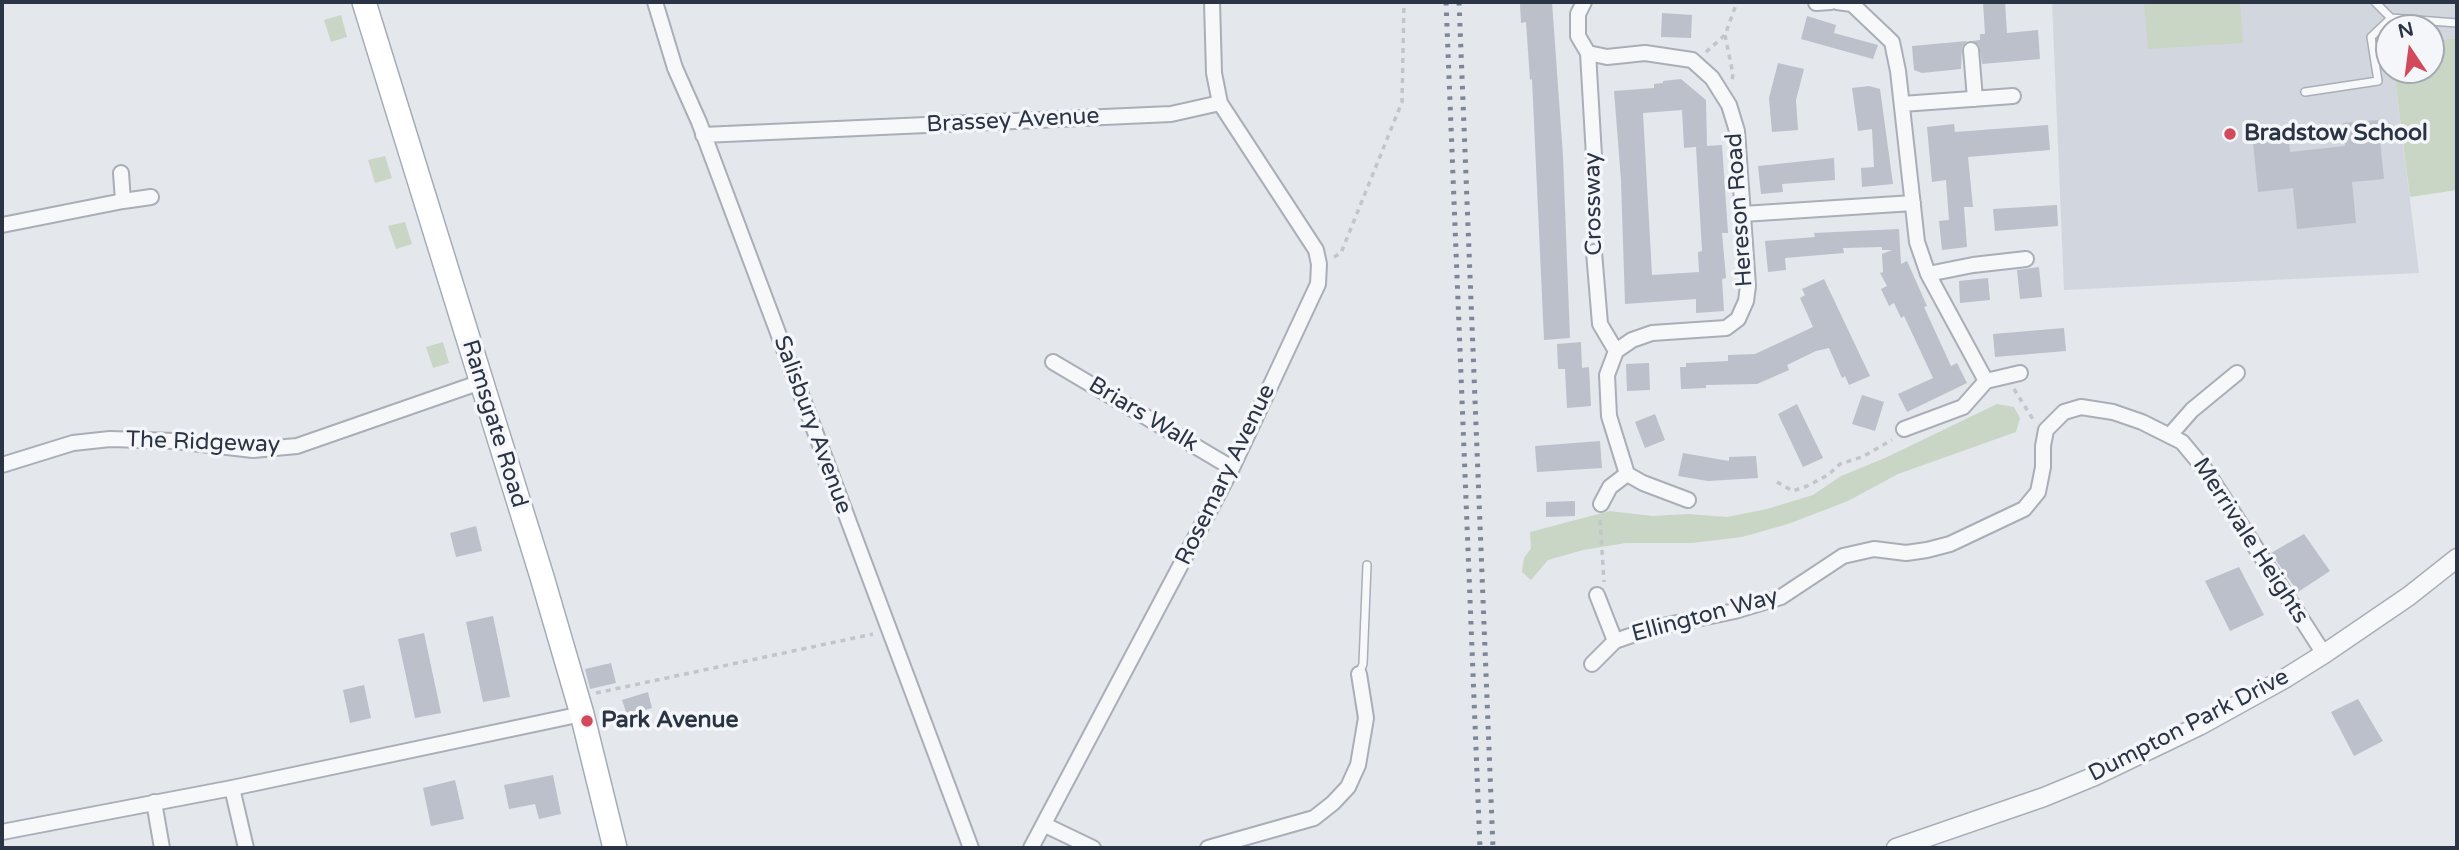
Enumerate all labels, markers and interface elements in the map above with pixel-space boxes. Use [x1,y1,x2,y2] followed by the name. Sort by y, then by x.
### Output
[2375,14,2445,84] north arrow
[2396,18,2416,43] text: N
[926,103,1100,139] street label: Brassey Avenue
[2244,120,2428,148] place label: Bradstow School
[2222,126,2238,142] marker: Bradstow School
[1721,132,1759,288] street label: Hereson Road
[1579,152,1609,256] street label: Crossway
[767,332,857,518] street label: Salisbury Avenue
[455,337,533,511] street label: Ramsgate Road
[1083,372,1203,458] street label: Briars Walk
[1170,380,1282,570] street label: Rosemary Avenue
[126,427,280,459] street label: The Ridgeway
[2186,453,2314,629] street label: Merrivale Heights
[1629,583,1781,649] street label: Ellington Way
[2084,664,2294,788] street label: Dumpton Park Drive
[601,707,738,735] place label: Park Avenue
[579,713,595,729] marker: Park Avenue

